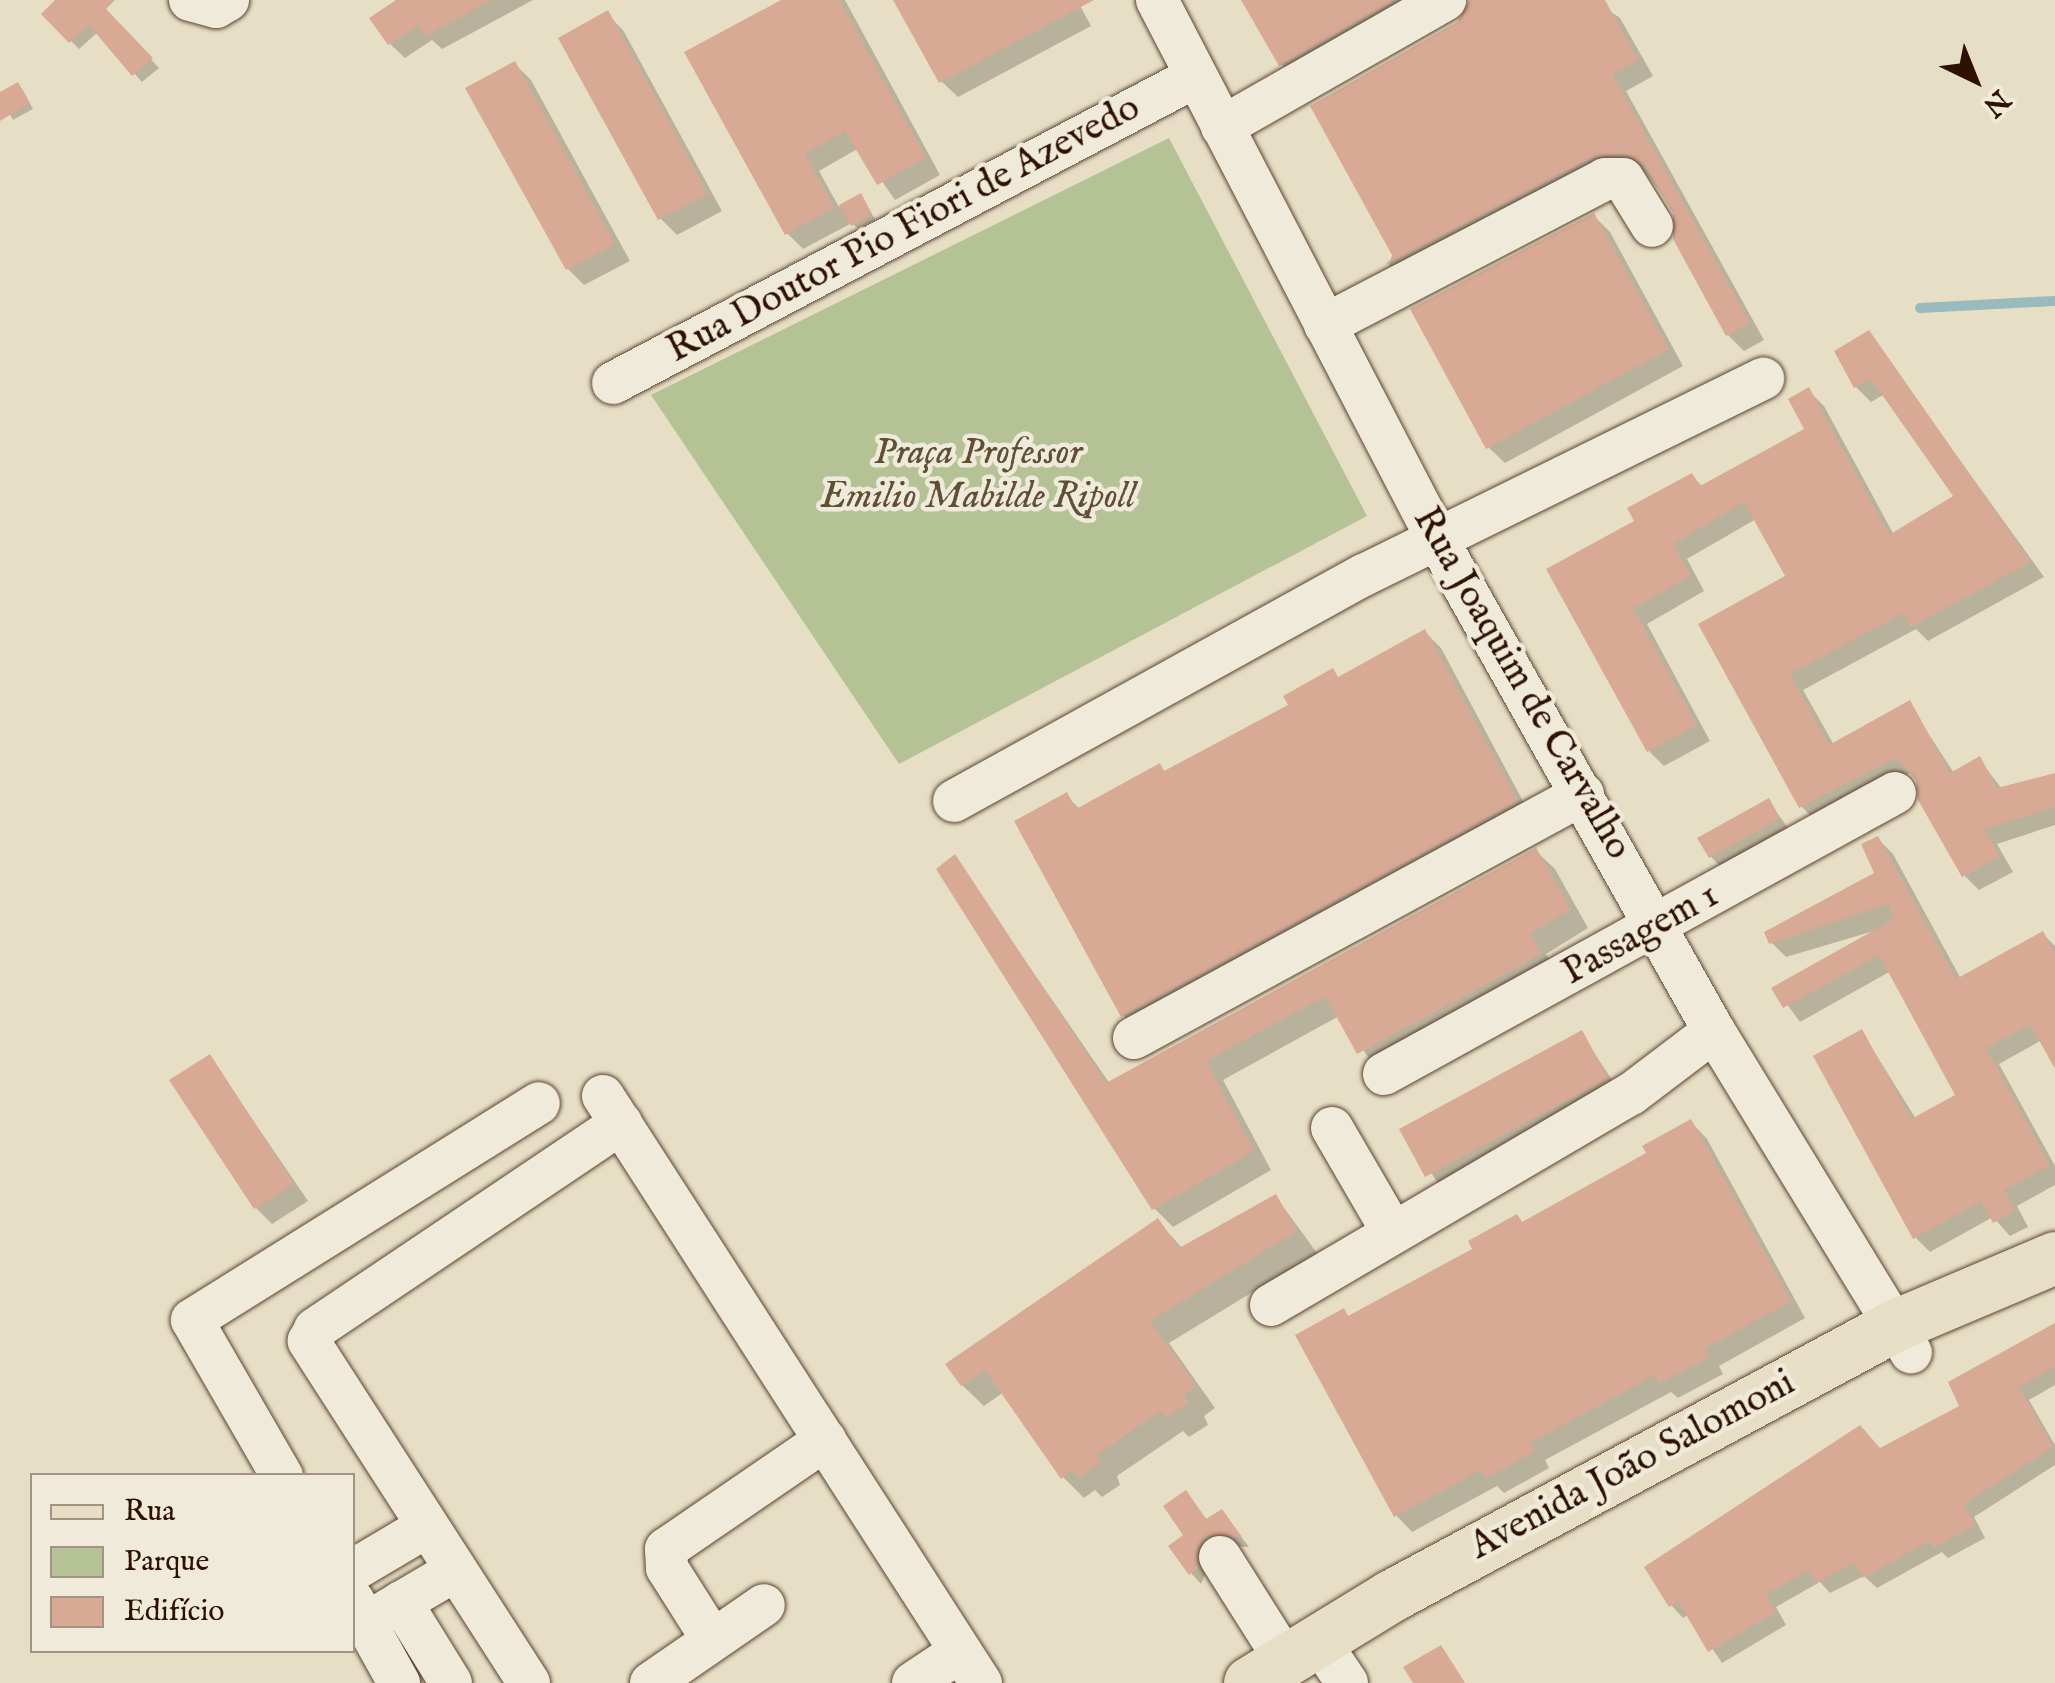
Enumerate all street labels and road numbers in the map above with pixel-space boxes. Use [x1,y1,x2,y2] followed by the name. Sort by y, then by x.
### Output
[660,86,1148,374] street label: Rua Doutor Pio Fiori de Azevedo
[1402,500,1640,868] street label: Rua Joaquim de Carvalho
[1555,874,1727,996] street label: Passagem 1
[1463,1361,1803,1571] street label: Avenida João Salomoni

